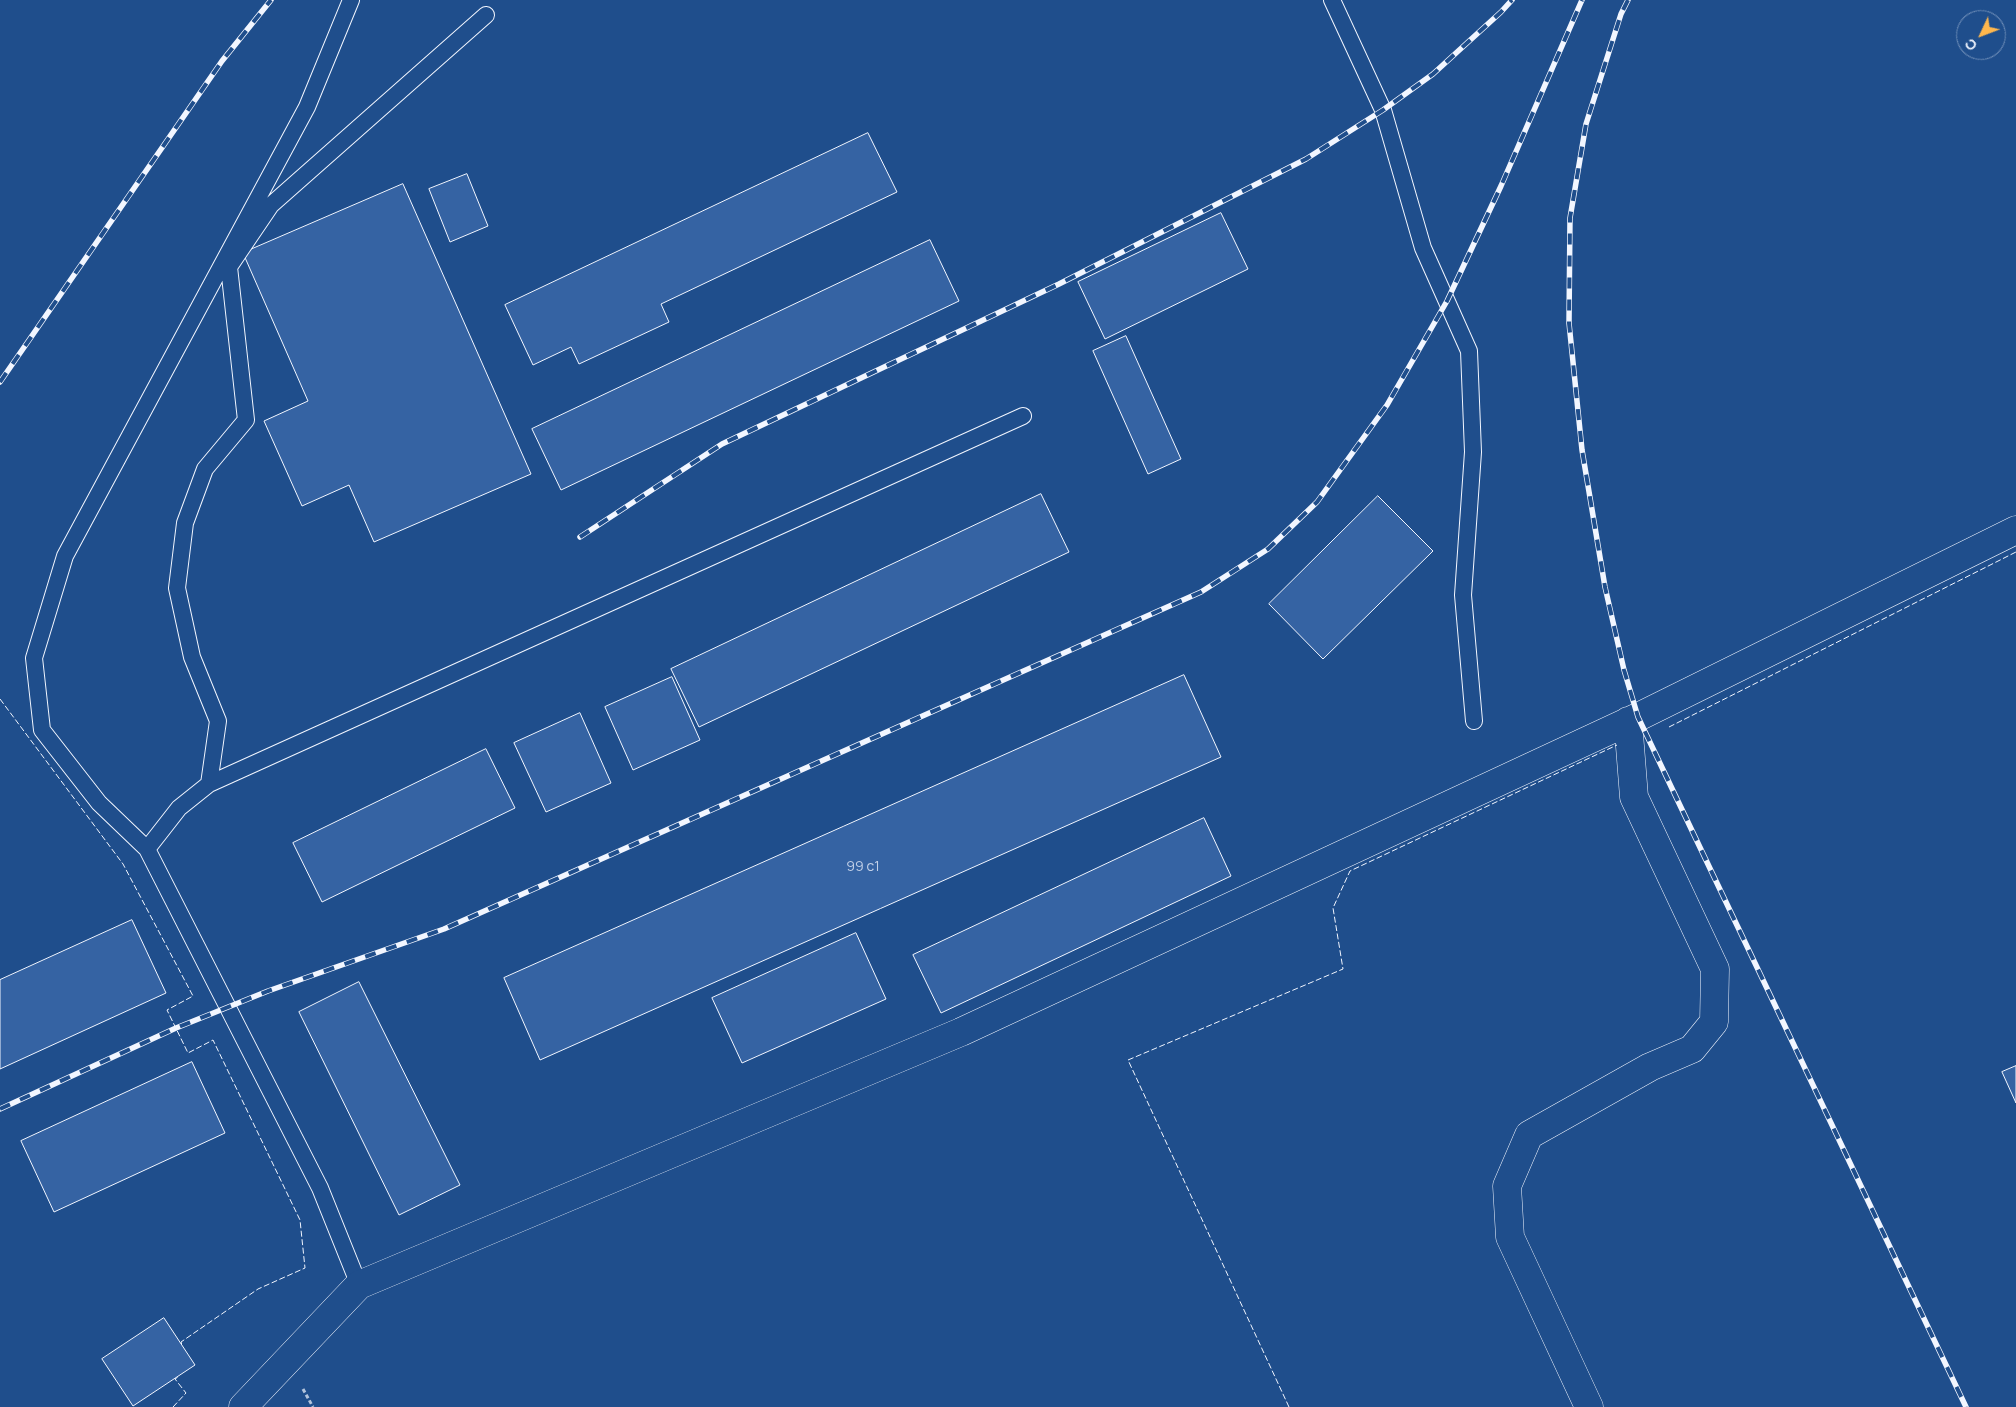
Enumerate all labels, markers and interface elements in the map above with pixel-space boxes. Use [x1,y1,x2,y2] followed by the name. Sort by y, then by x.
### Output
[1956,10,2006,60] north arrow
[1960,35,1981,55] text: С
[846,859,880,875] house number: 99 с1

